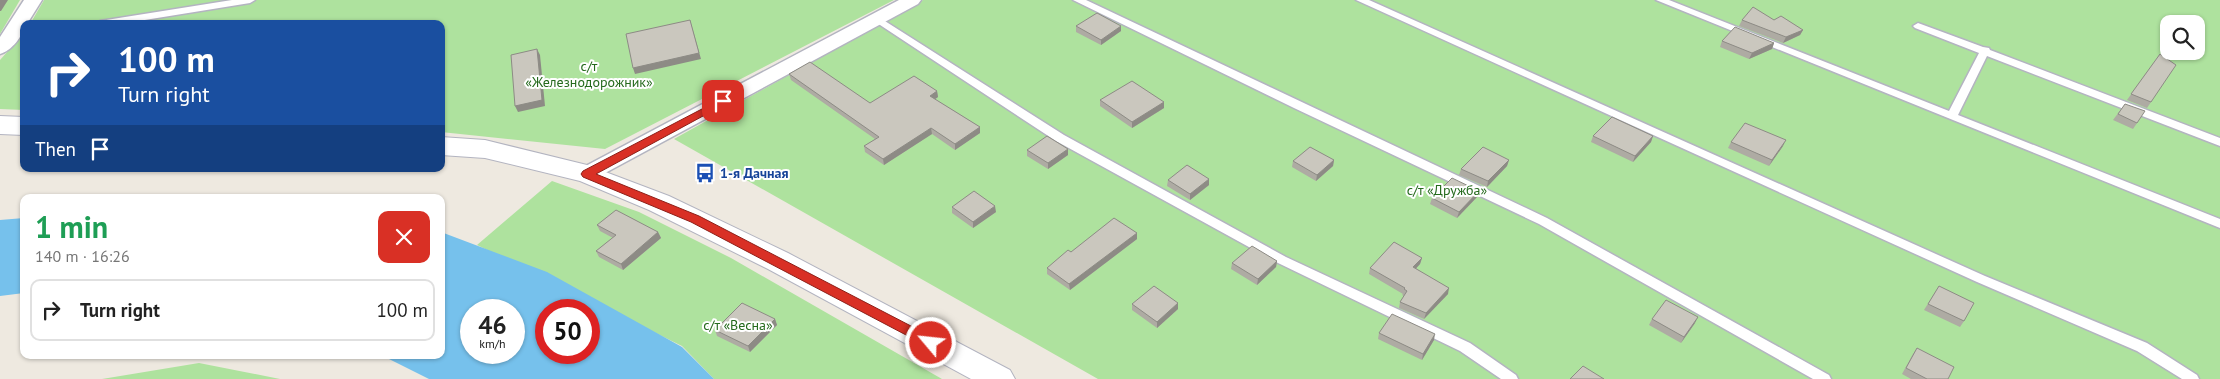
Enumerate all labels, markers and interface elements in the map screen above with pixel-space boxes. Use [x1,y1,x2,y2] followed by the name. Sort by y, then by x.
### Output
[2160,15,2205,60] map controls
[2160,15,2205,60] button: search
[118,36,215,82] text: 100 m
[35,40,100,105] icon: right
[525,57,653,91] park label: с/т «Железнодорожник»
[118,80,210,108] text: Turn right
[702,80,744,122] pin
[709,87,737,115] icon: arrive
[86,135,114,163] icon: arrive
[35,137,76,161] text: Then
[694,162,716,184] bus stop icon: 1-я Дачная
[720,164,789,182] place label: 1-я Дачная
[1407,181,1488,199] park label: с/т «Дружба»
[35,207,108,246] text: 1 min
[378,211,430,263] button: close
[35,246,130,266] text: 140 m · 16:26
[37,296,65,324] icon: right
[80,298,160,322] text: Turn right
[376,298,428,322] text: 100 m
[535,299,600,364] speed limit sign: 50
[478,309,507,341] text: 46
[703,316,773,334] park label: с/т «Весна»
[904,316,956,368] position arrow
[479,336,506,351] text: km/h

